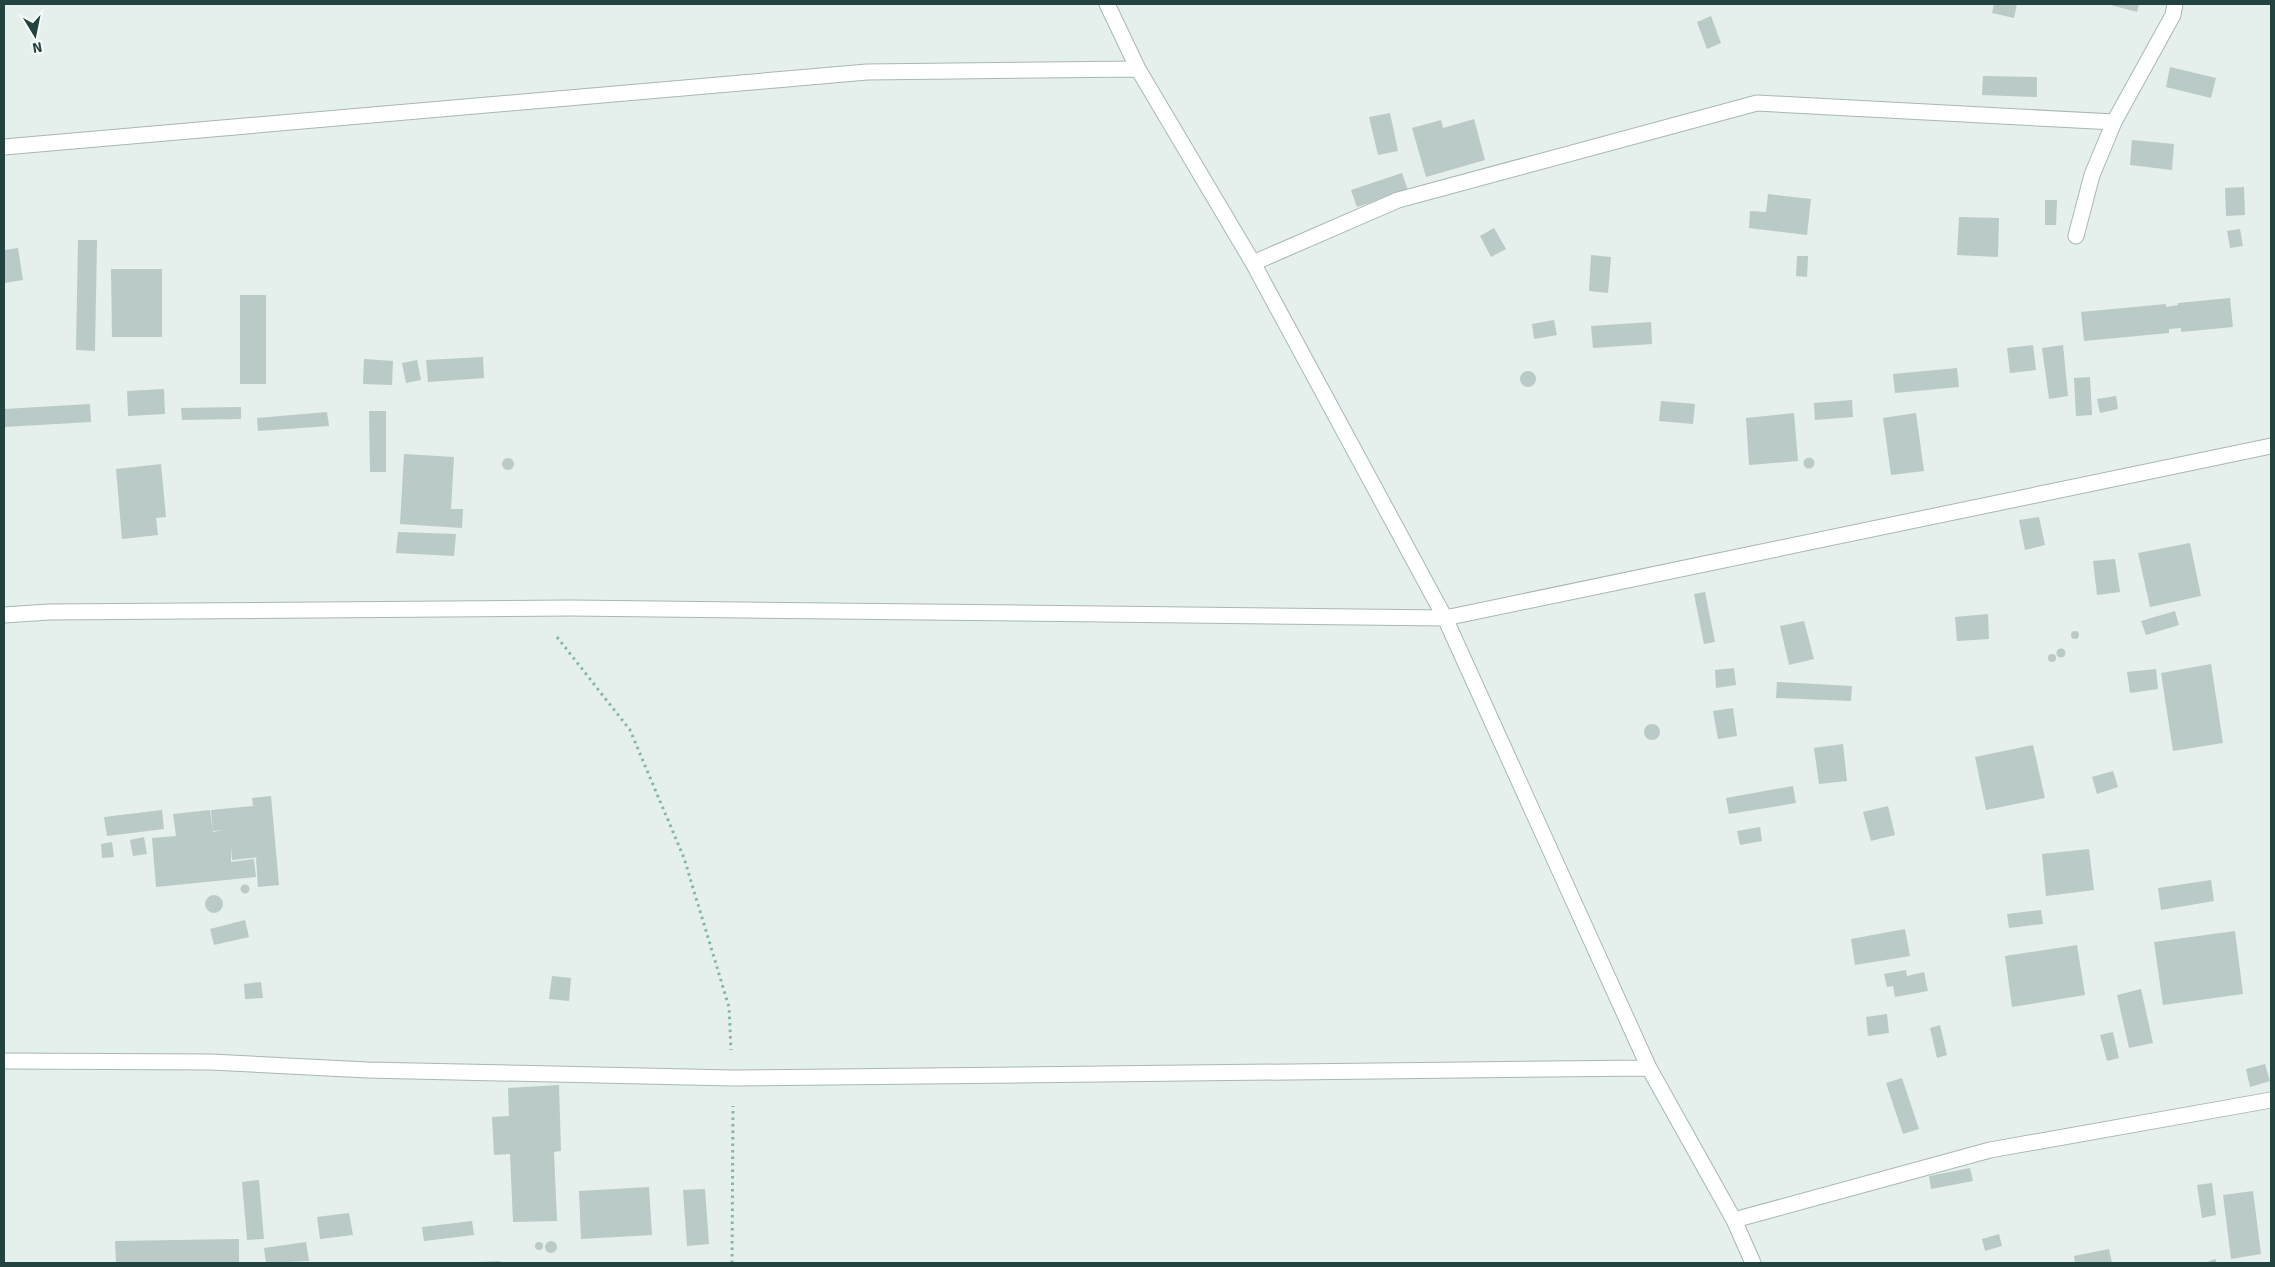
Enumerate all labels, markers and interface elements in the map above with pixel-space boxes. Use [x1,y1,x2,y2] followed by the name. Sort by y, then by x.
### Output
[10,10,60,60] north arrow
[31,38,43,57] text: N

